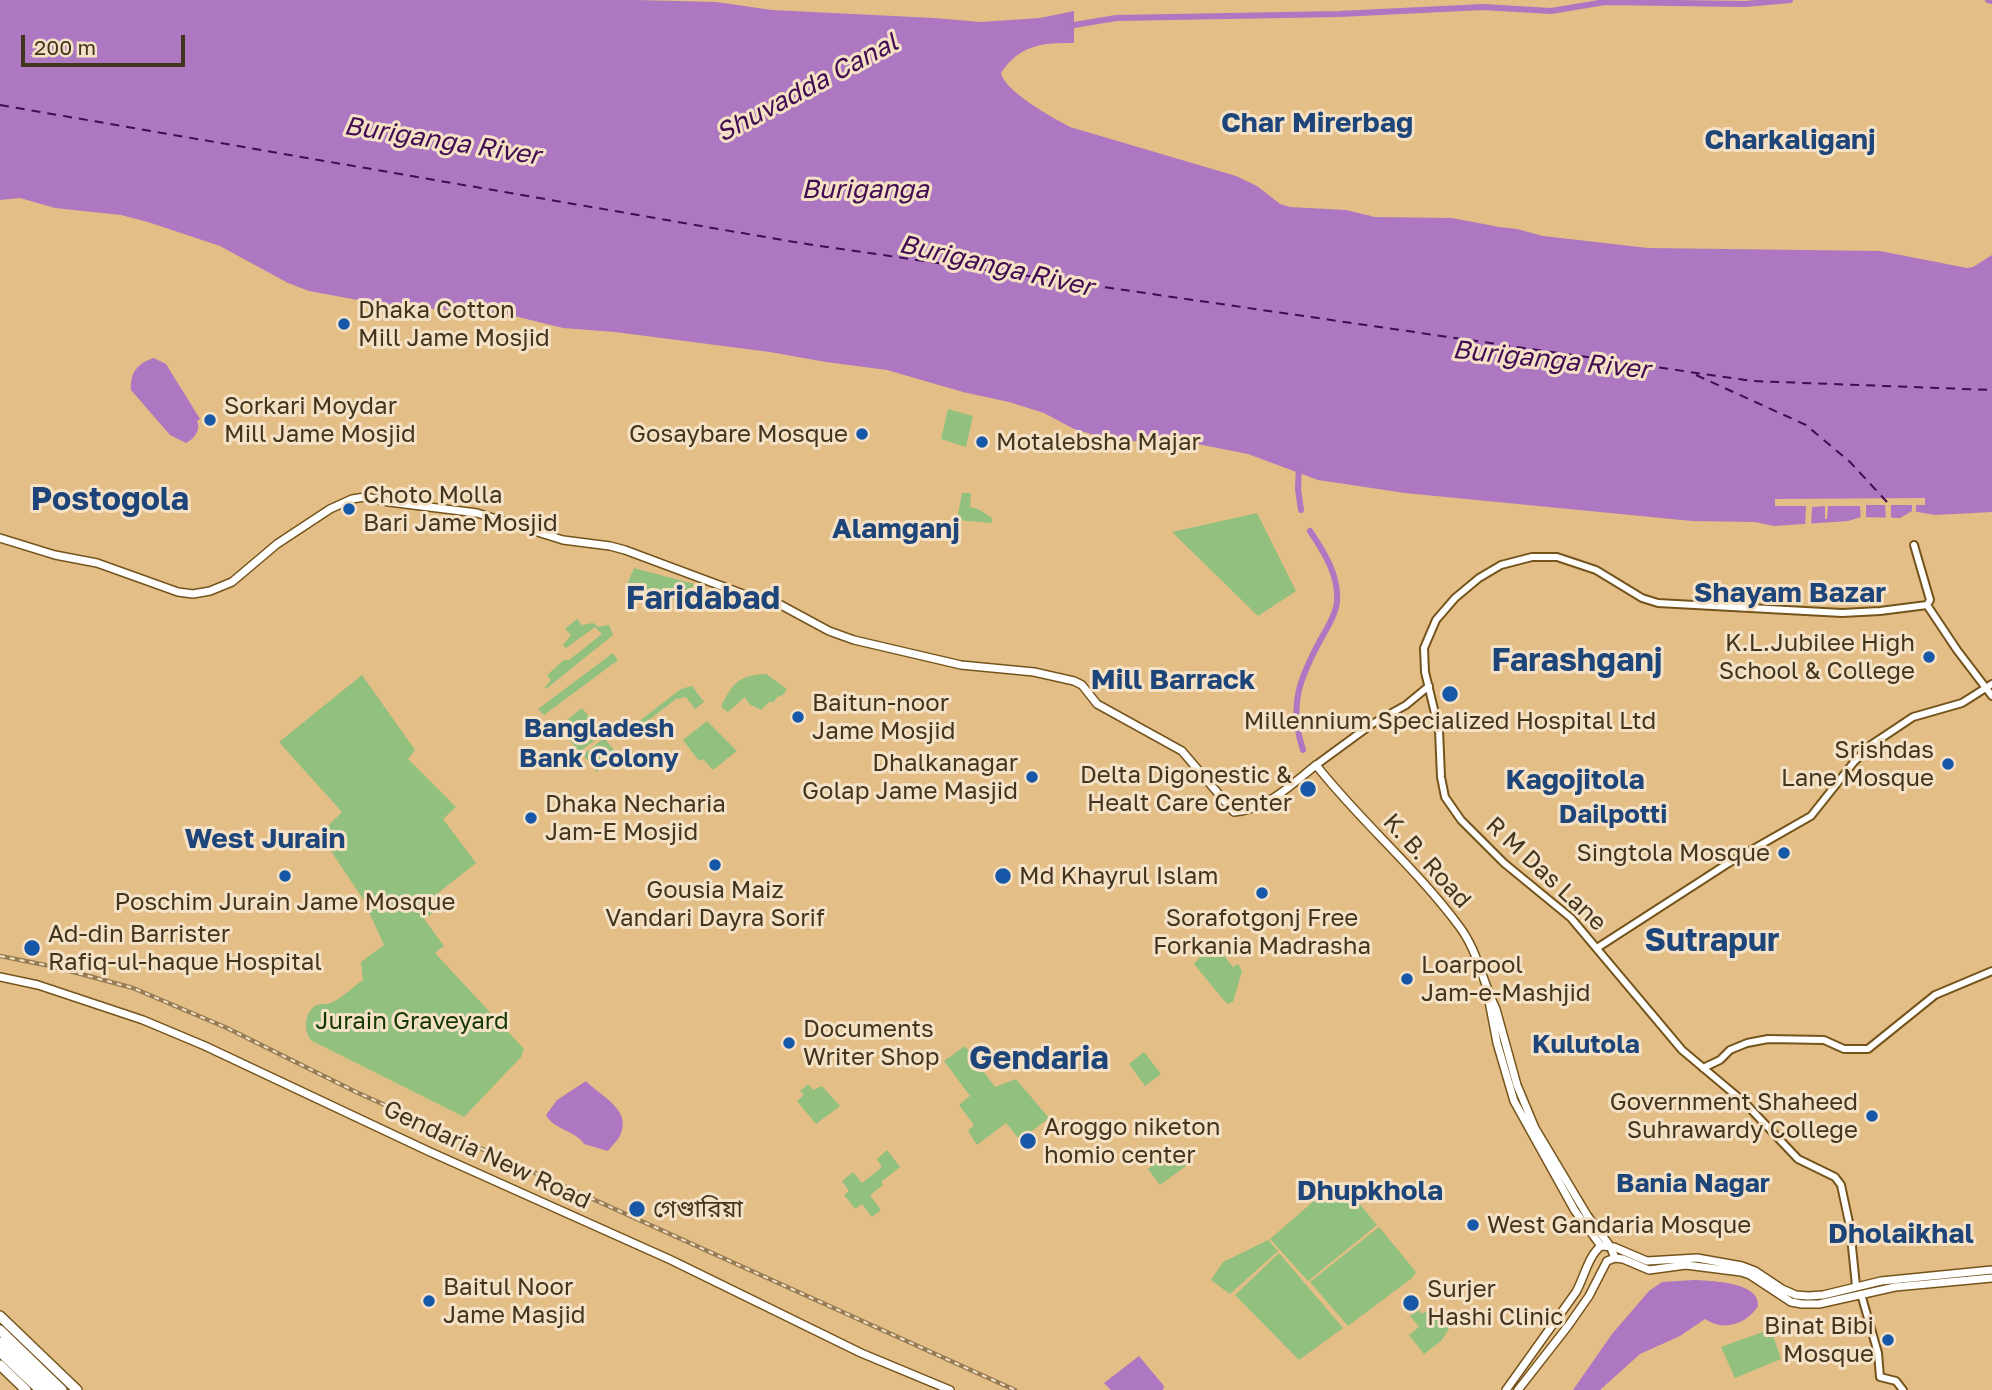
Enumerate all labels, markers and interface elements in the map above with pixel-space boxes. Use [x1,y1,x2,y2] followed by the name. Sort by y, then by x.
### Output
[24,21,189,65] scale bar
[711,27,903,149] water label: Shuvadda Canal
[34,34,96,60] text: 200 m
[1221,106,1413,140] district label: Char Mirerbag
[342,110,542,172] water label: Buriganga River
[1704,123,1876,157] district label: Charkaliganj
[801,174,929,206] water label: Buriganga
[896,229,1096,303] water label: Buriganga River
[358,296,550,352] place label: Dhaka Cotton Mill Jame Mosjid
[336,316,352,332] marker: Dhaka Cotton Mill Jame Mosjid
[1451,334,1651,386] water label: Buriganga River
[224,392,416,448] place label: Sorkari Moydar Mill Jame Mosjid
[202,412,218,428] marker: Sorkari Moydar Mill Jame Mosjid
[629,420,848,448] place label: Gosaybare Mosque
[854,426,870,442] marker: Gosaybare Mosque
[996,428,1201,456] place label: Motalebsha Majar
[974,434,990,450] marker: Motalebsha Majar
[31,481,189,519] district label: Postogola
[363,481,558,537] place label: Choto Molla Bari Jame Mosjid
[341,501,357,517] marker: Choto Molla Bari Jame Mosjid
[832,512,960,546] district label: Alamganj
[1694,576,1886,610] district label: Shayam Bazar
[626,580,780,618] district label: Faridabad
[1719,629,1915,685] place label: K.L.Jubilee High School & College
[1491,642,1663,680] district label: Farashganj
[1921,649,1937,665] marker: K.L.Jubilee High School & College
[1091,663,1255,697] district label: Mill Barrack
[1440,684,1460,704] marker: Millennium Specialized Hospital Ltd
[812,689,955,745] place label: Baitun-noor Jame Mosjid
[1244,707,1656,735] place label: Millennium Specialized Hospital Ltd
[790,709,806,725] marker: Baitun-noor Jame Mosjid
[519,713,679,774] district label: Bangladesh Bank Colony
[1781,736,1934,792] place label: Srishdas Lane Mosque
[802,749,1018,805] place label: Dhalkanagar Golap Jame Masjid
[1940,756,1956,772] marker: Srishdas Lane Mosque
[1080,761,1292,817] place label: Delta Digonestic & Healt Care Center
[1505,763,1645,797] district label: Kagojitola
[1024,769,1040,785] marker: Dhalkanagar Golap Jame Masjid
[1298,779,1318,799] marker: Delta Digonestic & Healt Care Center
[545,790,726,846] place label: Dhaka Necharia Jam-E Mosjid
[1559,799,1667,831] district label: Dailpotti
[1377,808,1477,914] street label: K. B. Road
[523,810,539,826] marker: Dhaka Necharia Jam-E Mosjid
[1480,811,1612,937] street label: R M Das Lane
[185,822,345,856] district label: West Jurain
[1576,839,1770,867] place label: Singtola Mosque
[1776,845,1792,861] marker: Singtola Mosque
[707,857,723,873] marker: Gousia Maiz Vandari Dayra Sorif
[1019,862,1219,890] place label: Md Khayrul Islam
[993,866,1013,886] marker: Md Khayrul Islam
[277,868,293,884] marker: Poschim Jurain Jame Mosque
[605,876,825,932] place label: Gousia Maiz Vandari Dayra Sorif
[1254,885,1270,901] marker: Sorafotgonj Free Forkania Madrasha
[115,888,455,916] place label: Poschim Jurain Jame Mosque
[1153,904,1371,960] place label: Sorafotgonj Free Forkania Madrasha
[48,920,322,976] place label: Ad-din Barrister Rafiq-ul-haque Hospital
[1644,922,1780,960] district label: Sutrapur
[22,938,42,958] marker: Ad-din Barrister Rafiq-ul-haque Hospital
[1421,951,1591,1007] place label: Loarpool Jam-e-Mashjid
[1399,971,1415,987] marker: Loarpool Jam-e-Mashjid
[315,1007,509,1035] park label: Jurain Graveyard
[803,1015,940,1071] place label: Documents Writer Shop
[1532,1029,1640,1061] district label: Kulutola
[781,1035,797,1051] marker: Documents Writer Shop
[969,1040,1109,1078] district label: Gendaria
[1610,1088,1858,1144] place label: Government Shaheed Suhrawardy College
[379,1094,595,1216] street label: Gendaria New Road
[1864,1108,1880,1124] marker: Government Shaheed Suhrawardy College
[1044,1113,1220,1169] place label: Aroggo niketon homio center
[1018,1131,1038,1151] marker: Aroggo niketon homio center
[1616,1168,1770,1200] district label: Bania Nagar
[1297,1174,1443,1208] district label: Dhupkhola
[653,1195,743,1223] place label: গেণ্ডারিয়া
[627,1199,647,1219] marker: গেণ্ডারিয়া
[1487,1211,1751,1239] place label: West Gandaria Mosque
[1465,1217,1481,1233] marker: West Gandaria Mosque
[1828,1217,1974,1251] district label: Dholaikhal
[443,1273,586,1329] place label: Baitul Noor Jame Masjid
[1427,1275,1563,1331] place label: Surjer Hashi Clinic
[421,1293,437,1309] marker: Baitul Noor Jame Masjid
[1401,1293,1421,1313] marker: Surjer Hashi Clinic
[1764,1312,1874,1368] place label: Binat Bibi Mosque
[1880,1332,1896,1348] marker: Binat Bibi Mosque

